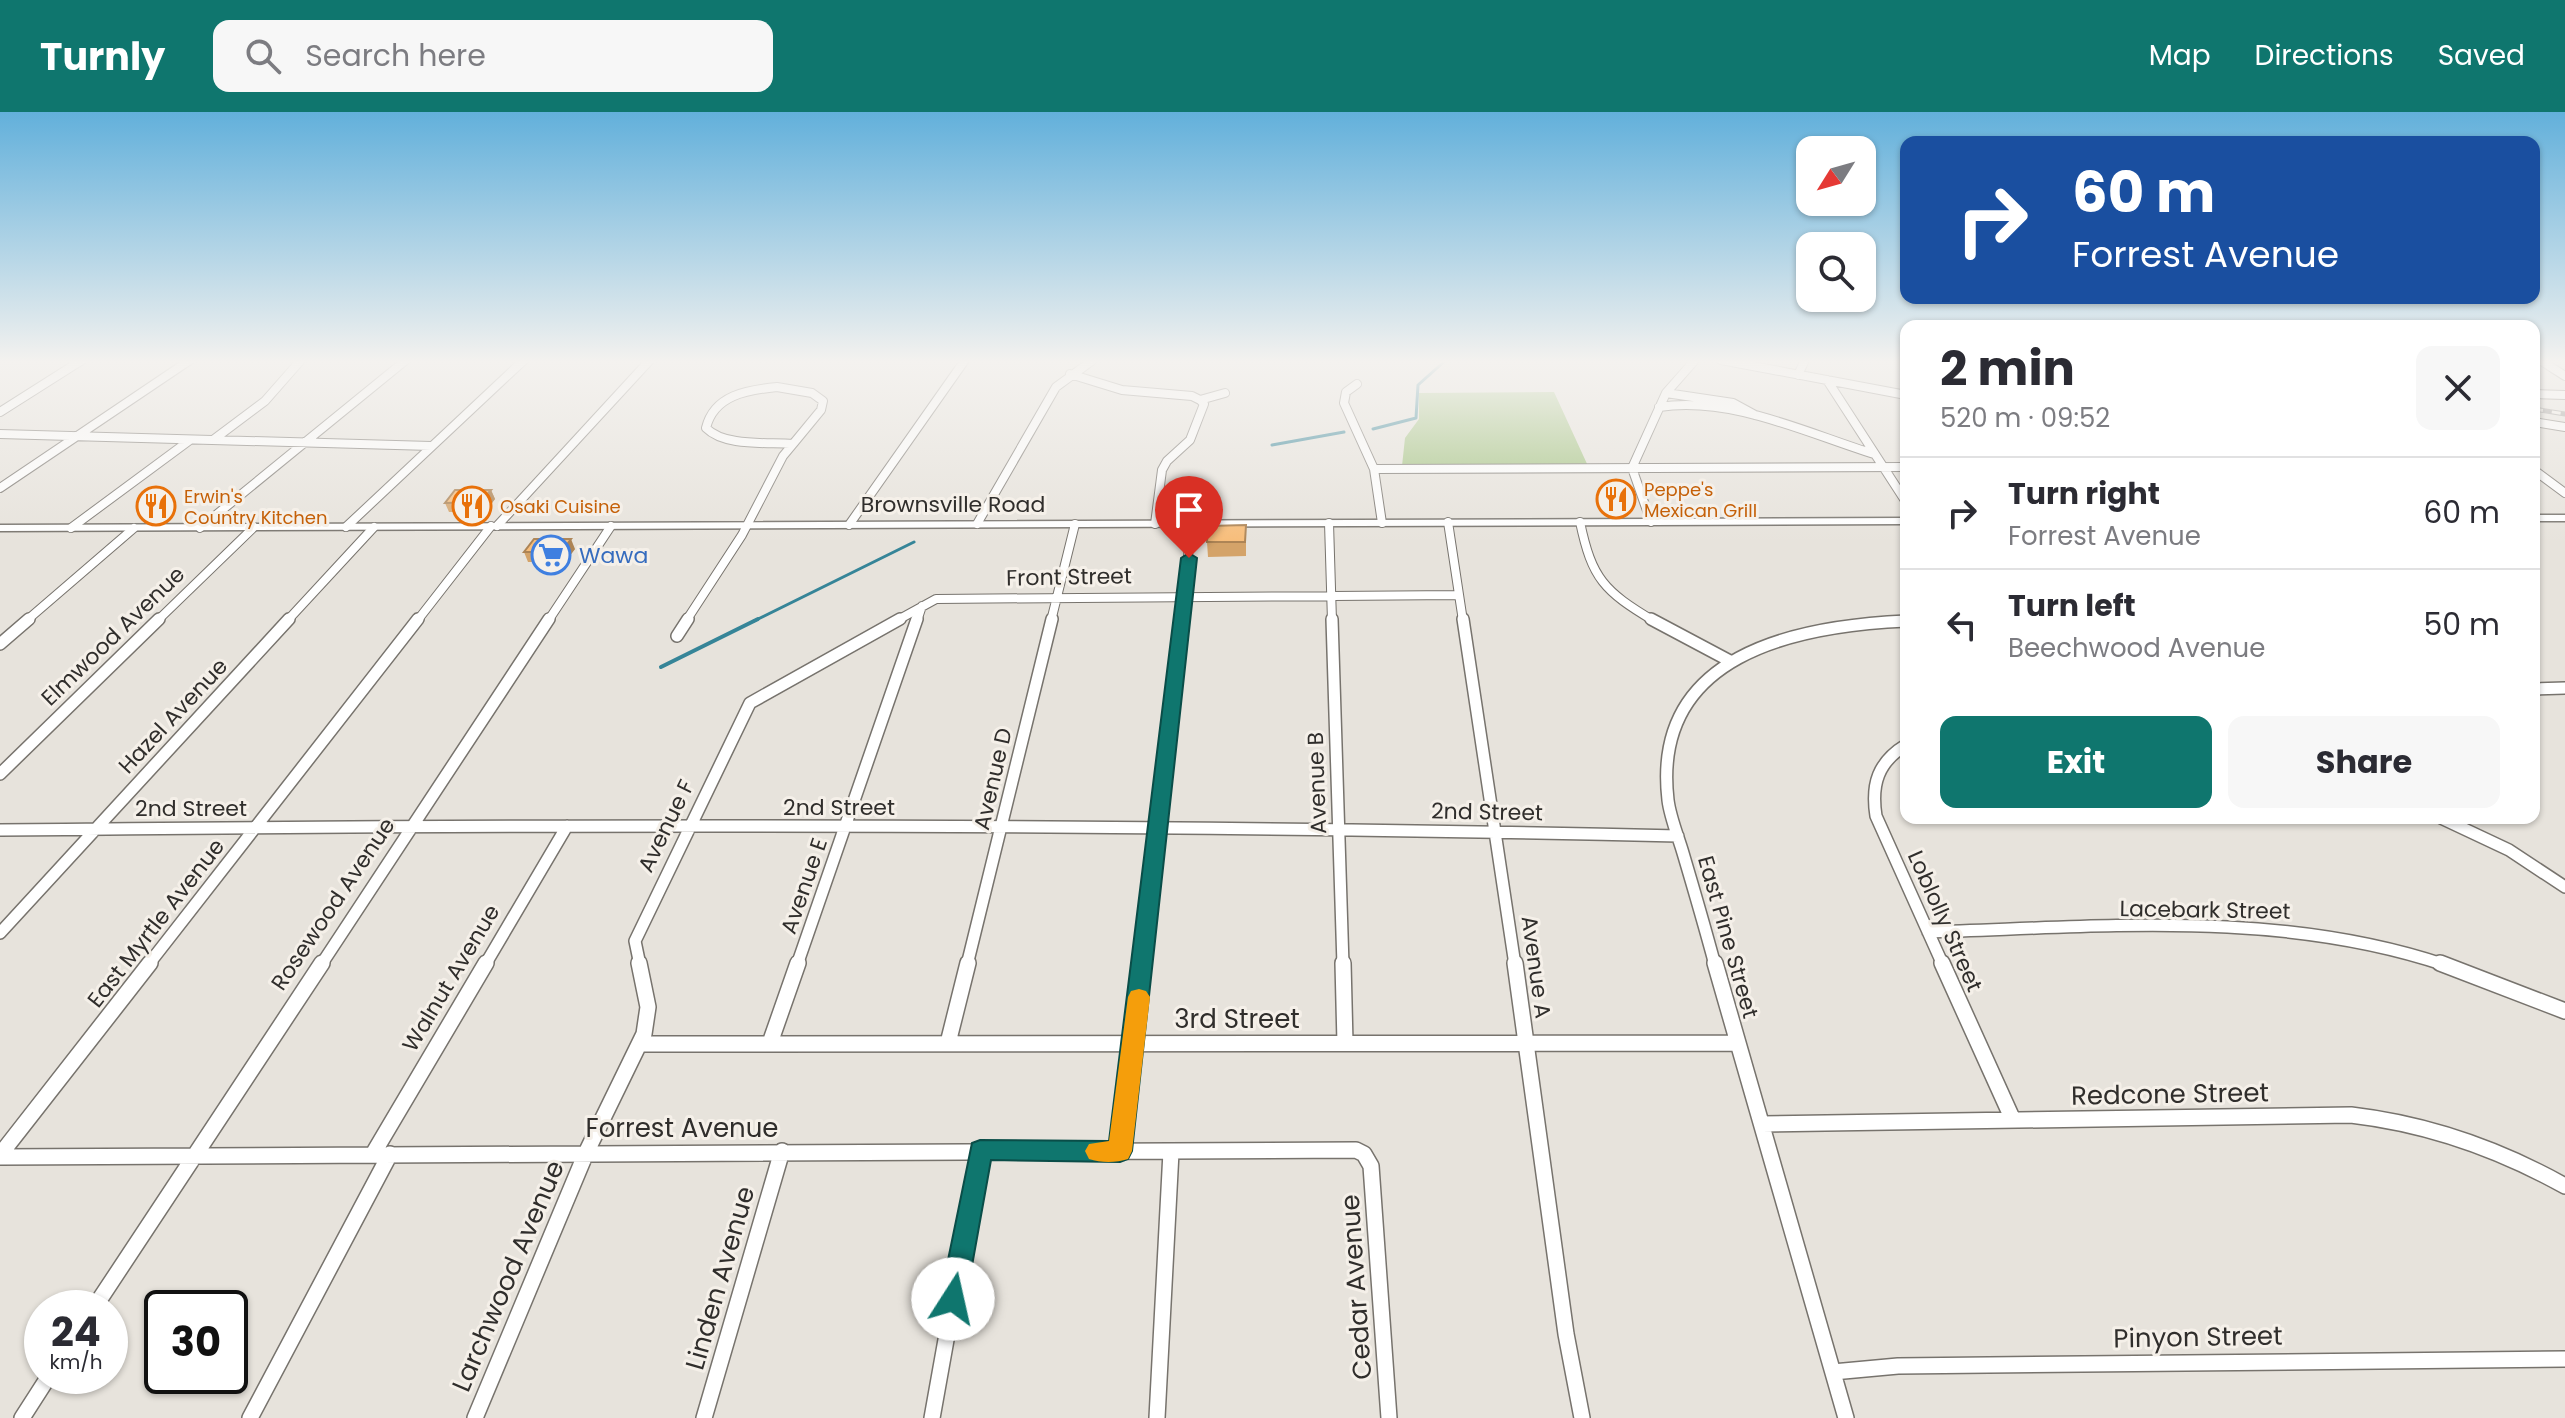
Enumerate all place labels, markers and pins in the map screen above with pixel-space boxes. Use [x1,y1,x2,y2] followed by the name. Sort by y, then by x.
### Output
[1155,476,1223,558] pin
[1644,477,1757,523] place label: Peppe's Mexican Grill
[1595,478,1637,520] restaurant icon: Peppe's Mexican Grill
[184,484,328,530] place label: Erwin's Country Kitchen
[135,485,177,527] restaurant icon: Erwin's Country Kitchen
[451,485,493,527] restaurant icon: Osaki Cuisine
[500,494,621,519] place label: Osaki Cuisine
[530,534,572,576] supermarket icon: Wawa
[579,540,648,571] place label: Wawa

